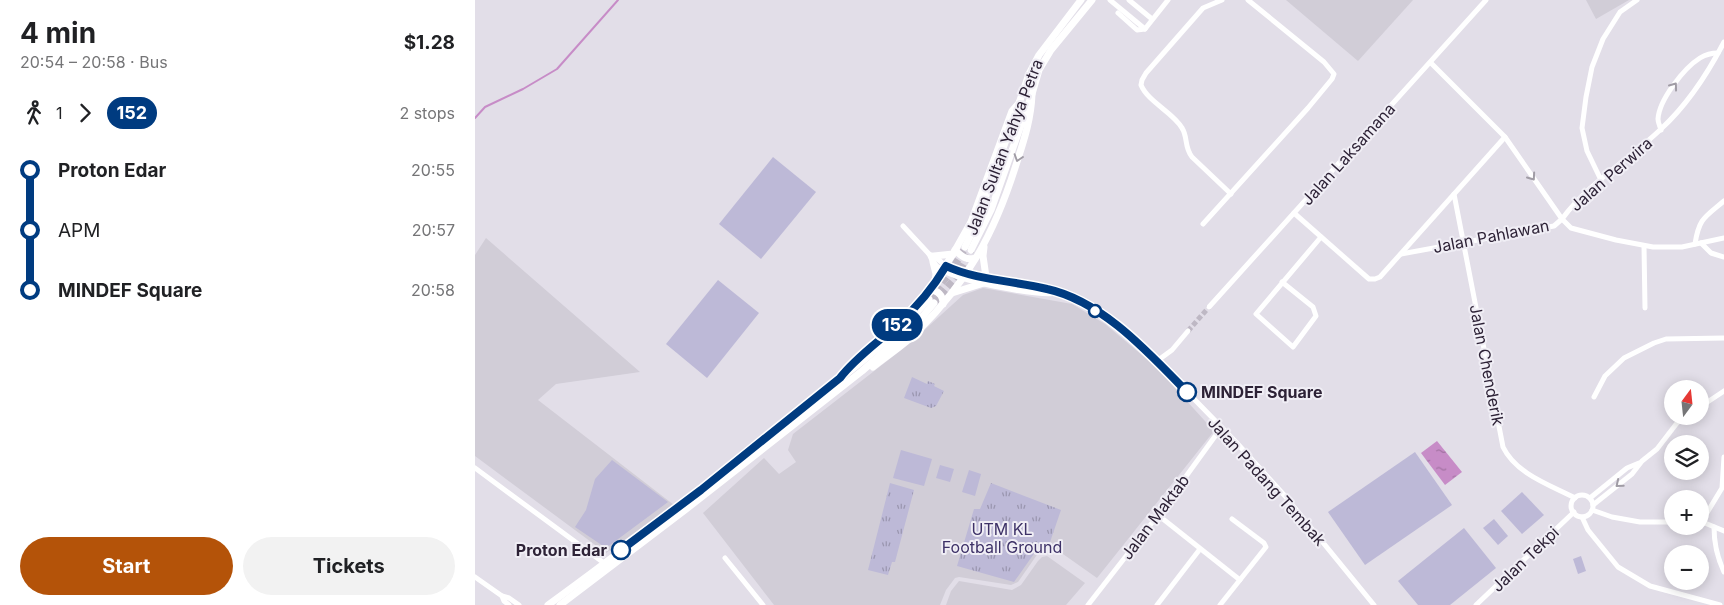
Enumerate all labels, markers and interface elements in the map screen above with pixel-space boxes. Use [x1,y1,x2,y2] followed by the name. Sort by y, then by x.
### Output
[20,16,96,50] text: 4 min
[404,31,455,54] text: $1.28
[20,52,168,72] text: 20:54 – 20:58 · Bus
[961,56,1047,238] street label: Jalan Sultan Yahya Petra
[1668,82,1677,92] one-way arrow
[20,99,48,127] icon: walk
[71,99,99,127] icon: forward
[1297,99,1399,209] street label: Jalan Laksamana
[117,102,147,123] text: 152
[56,103,63,123] text: 1
[399,103,455,123] text: 2 stops
[1566,133,1656,215] street label: Jalan Perwira
[1014,154,1024,162] one-way arrow
[58,159,166,182] text: Proton Edar
[411,160,455,180] text: 20:55
[1526,172,1535,181] one-way arrow
[1431,215,1551,257] street label: Jalan Pahlawan
[58,219,100,242] text: APM
[412,220,455,240] text: 20:57
[58,279,202,302] text: MINDEF Square
[411,280,455,300] text: 20:58
[1465,303,1509,427] street label: Jalan Chenderik
[1088,304,1102,318] unlabelled marker
[868,309,926,341] line badge: 152
[882,314,912,335] text: 152
[1664,380,1709,425] north arrow
[1664,380,1709,590] map controls
[1177,382,1197,402] marker: MINDEF Square
[1201,382,1323,402] place label: MINDEF Square
[1204,412,1330,550] street label: Jalan Padang Tembak
[1664,435,1709,480] button: layers
[1117,471,1193,563] street label: Jalan Maktab
[1616,479,1625,487] one-way arrow
[1664,490,1709,535] button: +
[942,519,1062,557] park label: UTM KL Football Ground
[1487,522,1563,596] street label: Jalan Tekpi
[20,537,233,595] button: Start
[243,537,455,595] button: Tickets
[516,540,607,560] place label: Proton Edar
[611,540,631,560] marker: Proton Edar
[1664,545,1709,590] button: −

